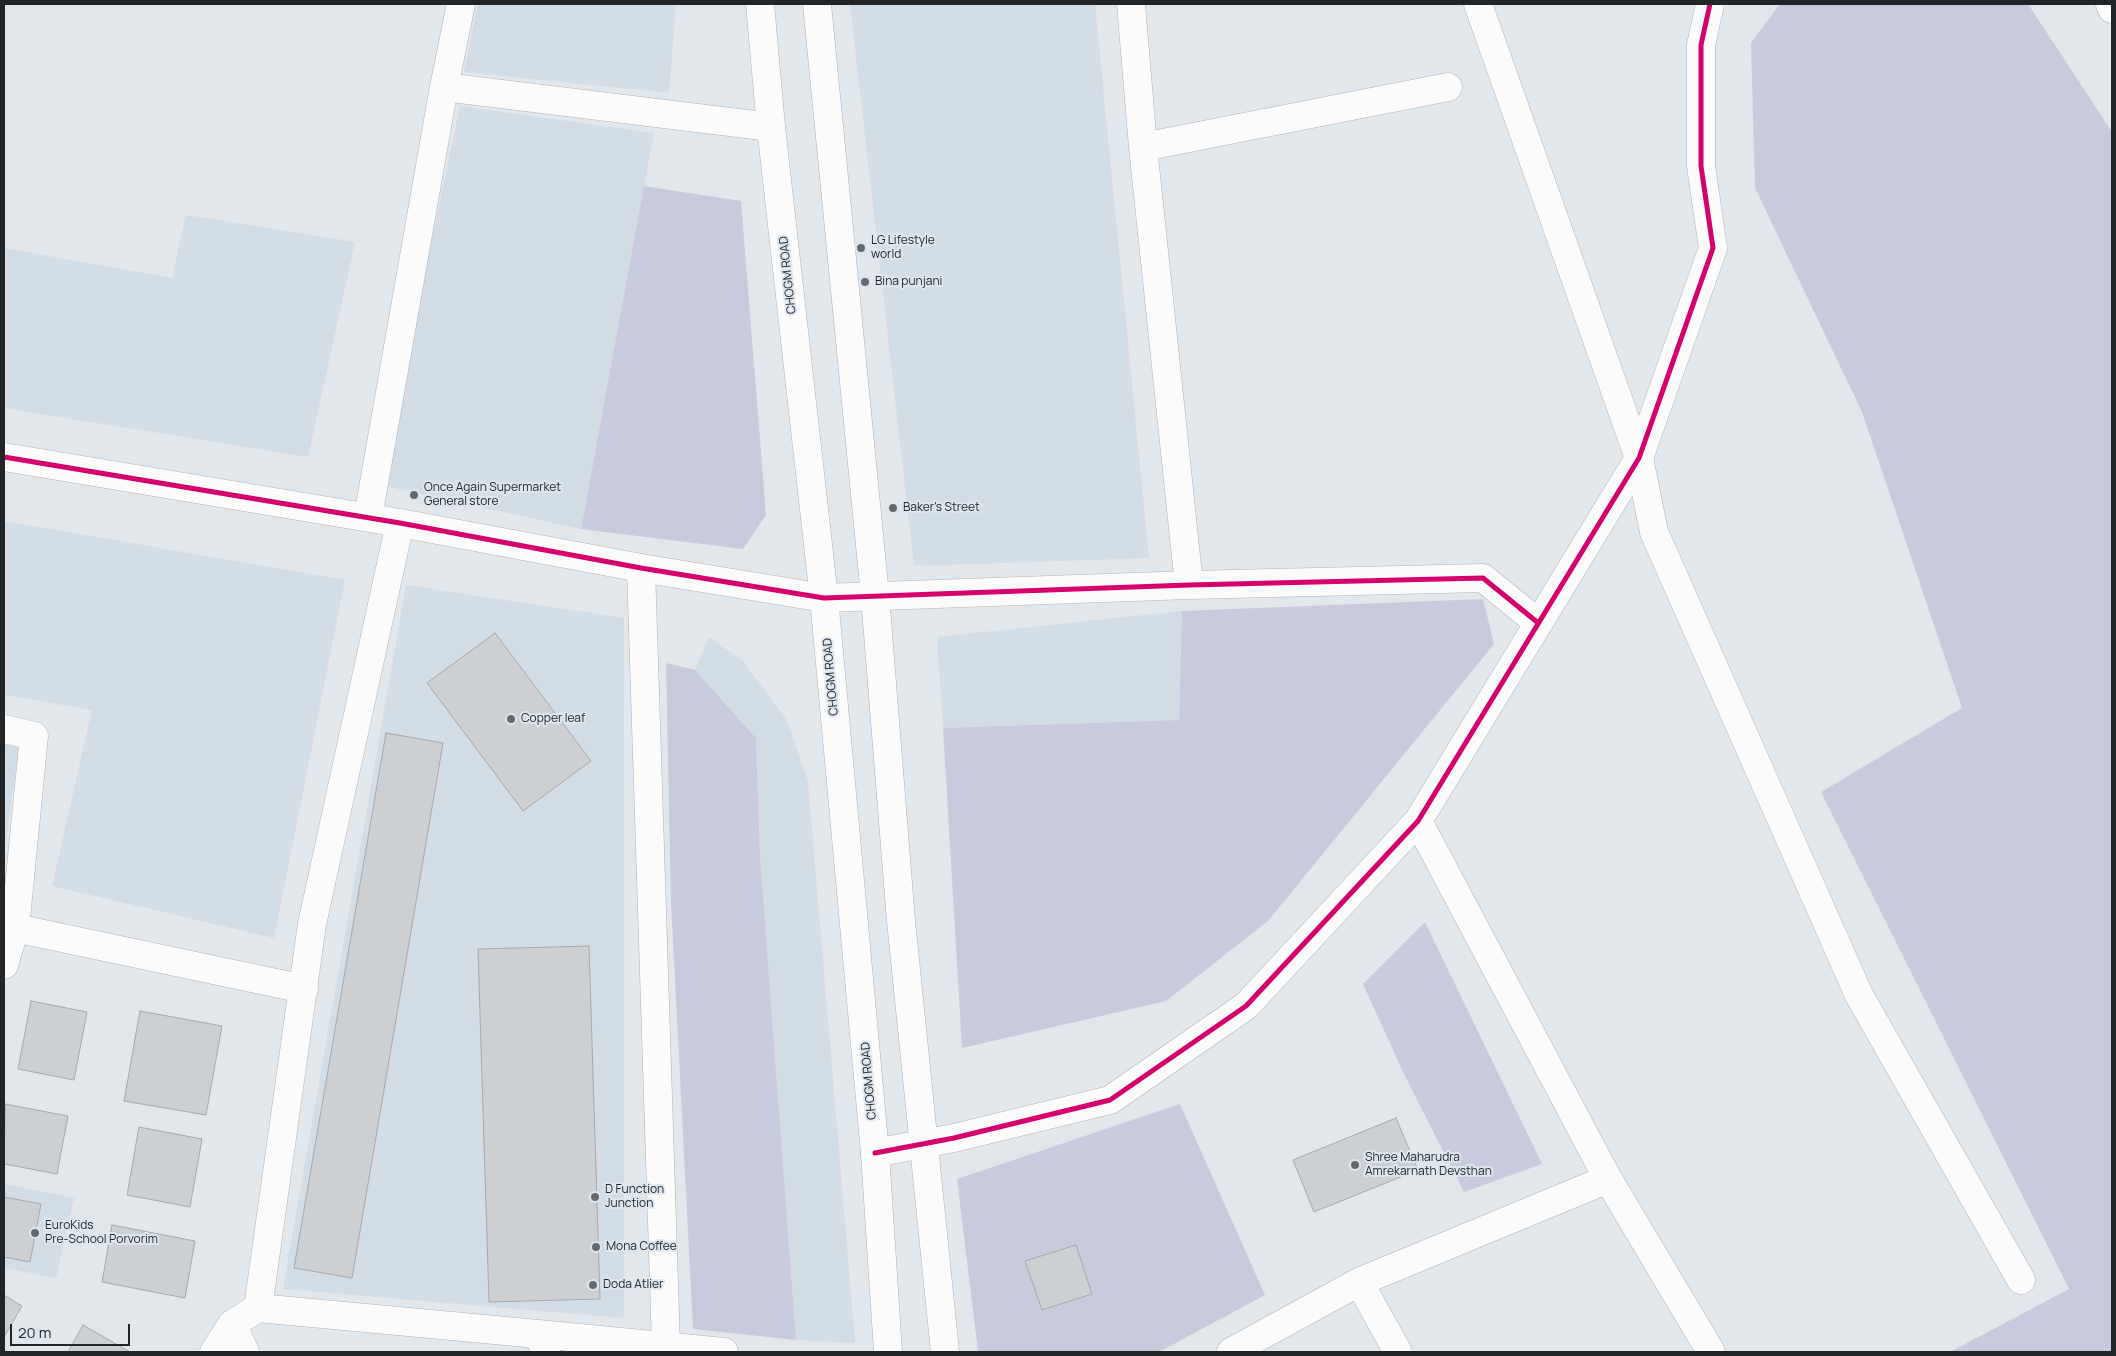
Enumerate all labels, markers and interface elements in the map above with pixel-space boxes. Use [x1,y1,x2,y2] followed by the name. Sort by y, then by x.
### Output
[871,234,935,262] place label: LG Lifestyle world
[777,235,799,315] street label: CHOGM ROAD
[855,242,867,254] marker: LG Lifestyle world
[875,275,942,289] place label: Bina punjani
[859,276,871,288] marker: Bina punjani
[424,481,561,509] place label: Once Again Supermarket General store
[408,489,420,501] marker: Once Again Supermarket General store
[903,501,980,515] place label: Baker's Street
[887,502,899,514] marker: Baker's Street
[820,637,842,717] street label: CHOGM ROAD
[521,712,585,726] place label: Copper leaf
[505,713,517,725] marker: Copper leaf
[858,1041,880,1121] street label: CHOGM ROAD
[1365,1151,1492,1179] place label: Shree Maharudra Amrekarnath Devsthan
[1349,1159,1361,1171] marker: Shree Maharudra Amrekarnath Devsthan
[605,1183,664,1211] place label: D Function Junction
[589,1191,601,1203] marker: D Function Junction
[45,1219,158,1247] place label: EuroKids Pre-School Porvorim
[29,1227,41,1239] marker: EuroKids Pre-School Porvorim
[606,1240,677,1254] place label: Mona Coffee
[590,1241,602,1253] marker: Mona Coffee
[603,1278,663,1292] place label: Doda Atlier
[587,1279,599,1291] marker: Doda Atlier
[12,1314,132,1346] scale bar
[18,1322,51,1343] text: 20 m

